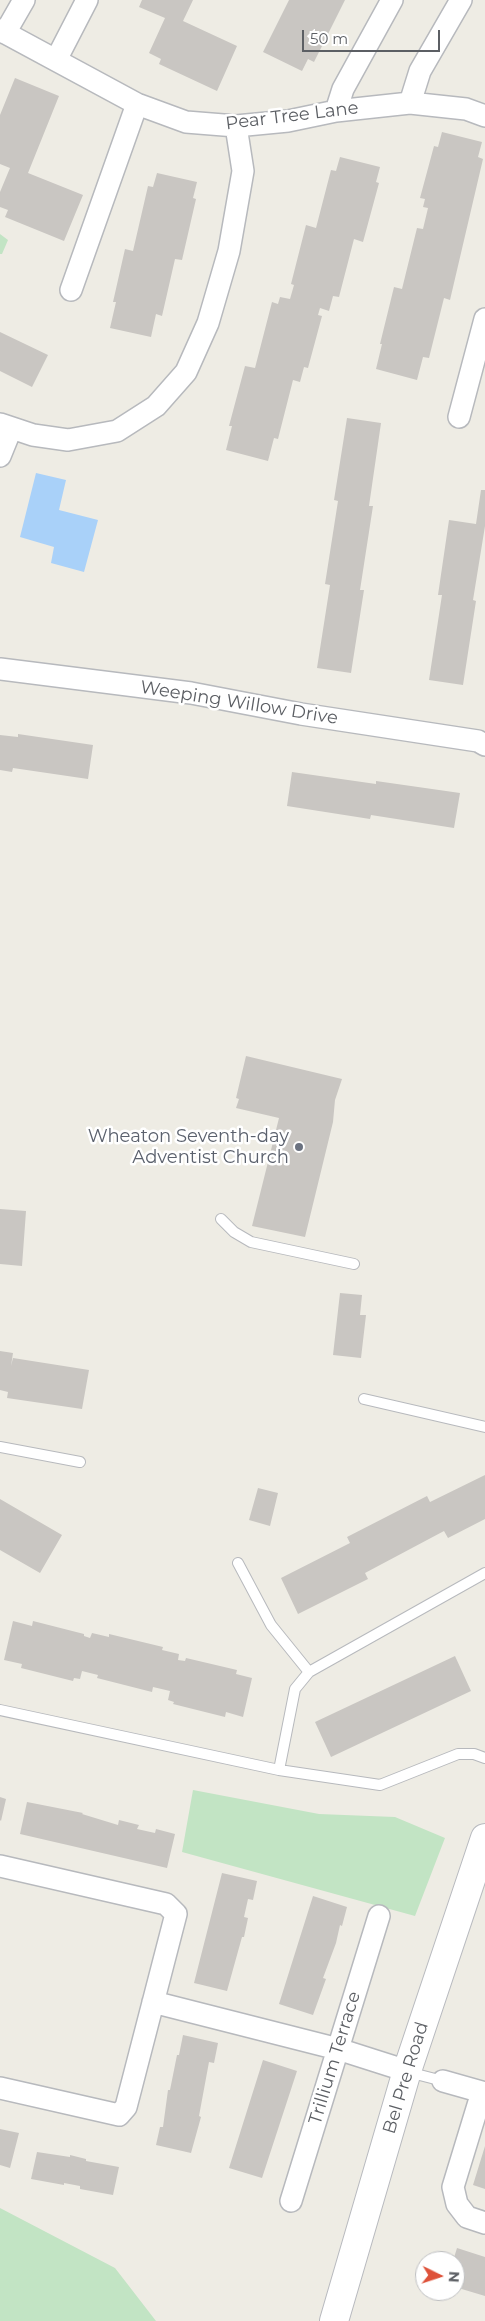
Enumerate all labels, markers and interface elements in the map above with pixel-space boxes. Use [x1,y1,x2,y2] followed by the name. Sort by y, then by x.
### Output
[305,20,442,52] scale bar
[310,29,348,48] text: 50 m
[224,97,360,135] street label: Pear Tree Lane
[139,677,339,729] street label: Weeping Willow Drive
[88,1126,289,1168] place label: Wheaton Seventh-day Adventist Church
[293,1141,305,1153] marker: Wheaton Seventh-day Adventist Church
[305,1989,365,2127] street label: Trillium Terrace
[379,2019,433,2137] street label: Bel Pre Road
[415,2251,465,2301] north arrow
[445,2271,463,2283] text: N

